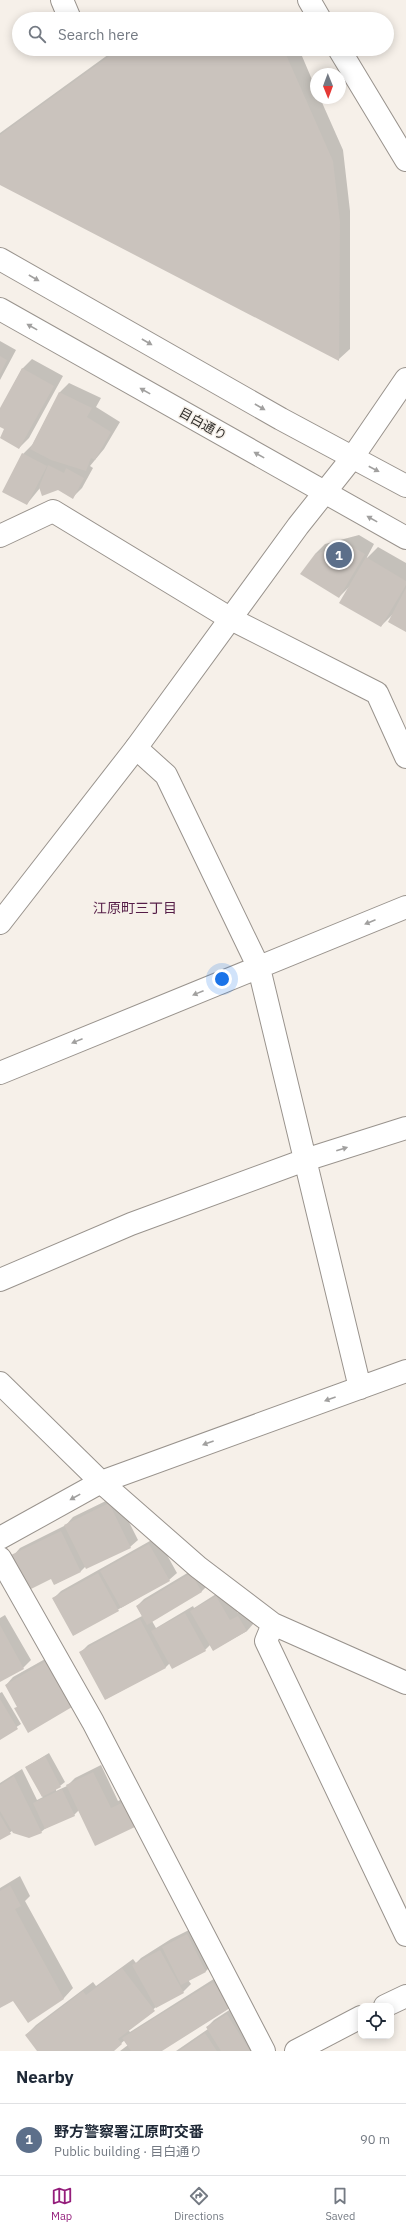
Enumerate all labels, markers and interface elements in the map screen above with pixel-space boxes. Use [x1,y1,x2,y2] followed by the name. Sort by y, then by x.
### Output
[12,12,394,56] search box
[26,23,48,45] icon: search
[58,25,138,44] text: Search here
[310,68,346,104] north arrow
[28,275,40,282] one-way arrow
[26,324,38,331] one-way arrow
[141,339,153,346] one-way arrow
[139,388,151,395] one-way arrow
[254,403,266,410] one-way arrow
[176,404,230,444] street label: 目白通り
[253,452,264,458] one-way arrow
[368,466,380,472] one-way arrow
[366,515,378,522] one-way arrow
[326,540,352,570] pin: 1
[93,899,177,917] district label: 江原町三丁目
[364,919,376,926] one-way arrow
[212,969,232,989] your location
[191,990,203,996] one-way arrow
[71,1039,83,1045] one-way arrow
[336,1145,348,1151] one-way arrow
[324,1396,336,1402] one-way arrow
[202,1441,214,1447] one-way arrow
[69,1493,80,1500] one-way arrow
[358,2003,394,2039] map controls
[358,2003,394,2039] button: locate
[16,2066,74,2088] text: Nearby
[54,2122,204,2141] text: 野方警察署江原町交番
[25,2131,33,2148] text: 1
[360,2131,390,2148] text: 90 m
[54,2143,202,2160] text: Public building · 目白通り
[51,2185,73,2223] tab: Map
[174,2185,224,2223] tab: Directions
[325,2185,355,2223] tab: Saved

